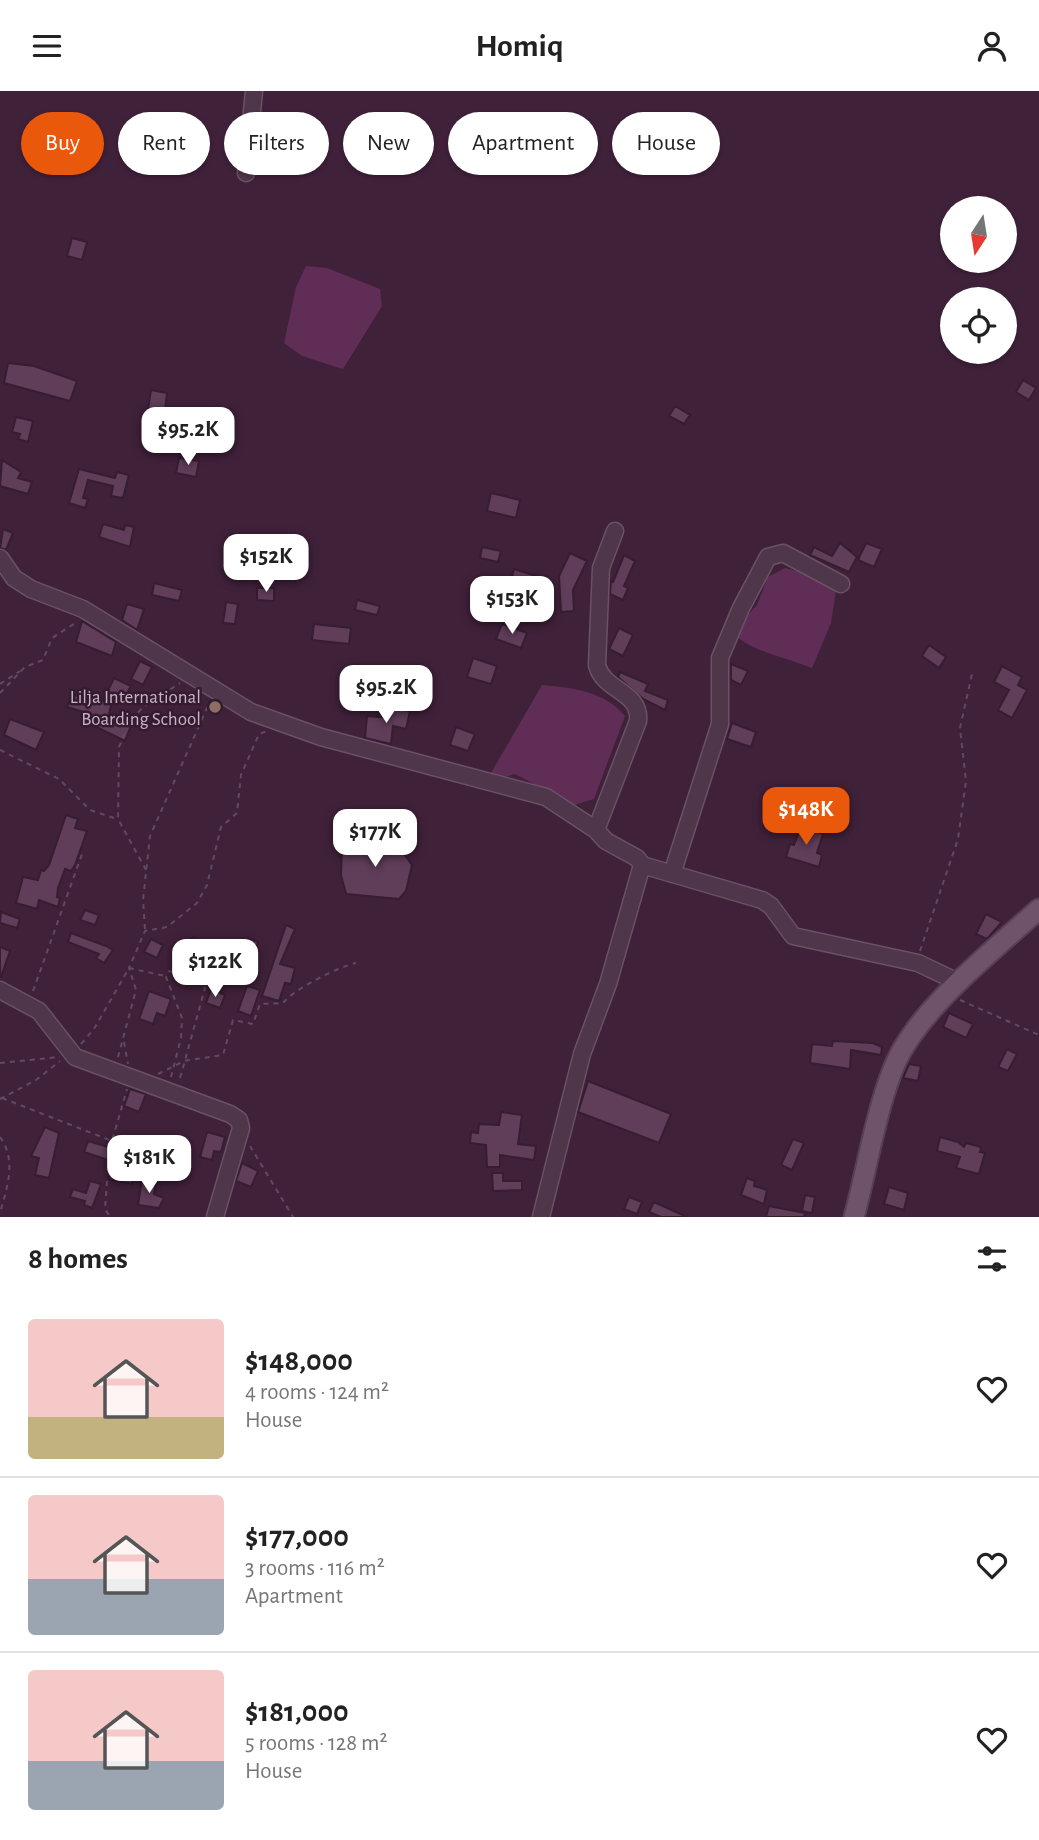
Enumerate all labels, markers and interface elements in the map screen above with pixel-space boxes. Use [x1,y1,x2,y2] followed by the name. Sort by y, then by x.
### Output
[28,27,66,65] icon: menu
[973,27,1011,65] icon: person
[475,30,564,62] text: Homiq
[21,112,104,175] chip: Buy
[118,112,210,175] chip: Rent
[224,112,329,175] chip: Filters
[343,112,434,175] chip: New
[448,112,598,175] chip: Apartment
[612,112,720,175] chip: House
[940,196,1017,273] north arrow
[940,196,1017,364] map controls
[940,287,1017,364] button: locate
[131,407,245,467] pin: $95.2K
[158,418,218,441] text: $95.2K
[217,535,315,594] pin: $152K
[240,545,292,568] text: $152K
[463,577,561,636] pin: $153K
[486,587,538,610] text: $153K
[329,665,443,725] pin: $95.2K
[356,676,416,699] text: $95.2K
[70,688,201,729] place label: Lilja International Boarding School
[207,699,223,715] marker: Lilja International Boarding School
[757,787,855,847] pin: $148K
[779,798,833,821] text: $148K
[326,809,424,869] pin: $177K
[349,820,401,843] text: $177K
[166,939,264,999] pin: $122K
[188,950,242,973] text: $122K
[100,1135,198,1195] pin: $181K
[123,1146,175,1169] text: $181K
[973,1240,1011,1278] icon: filters
[28,1244,128,1274] text: 8 homes
[245,1346,353,1376] text: $148,000
[84,1347,168,1431] icon: home
[973,1370,1011,1408] icon: heart
[245,1381,389,1404] text: 4 rooms · 124 m²
[245,1409,302,1432] text: House
[245,1522,349,1552] text: $177,000
[84,1523,168,1607] icon: home
[973,1546,1011,1584] icon: heart
[245,1557,385,1580] text: 3 rooms · 116 m²
[245,1585,343,1608] text: Apartment
[245,1697,349,1727] text: $181,000
[84,1698,168,1782] icon: home
[973,1721,1011,1759] icon: heart
[245,1732,387,1755] text: 5 rooms · 128 m²
[245,1760,302,1783] text: House

